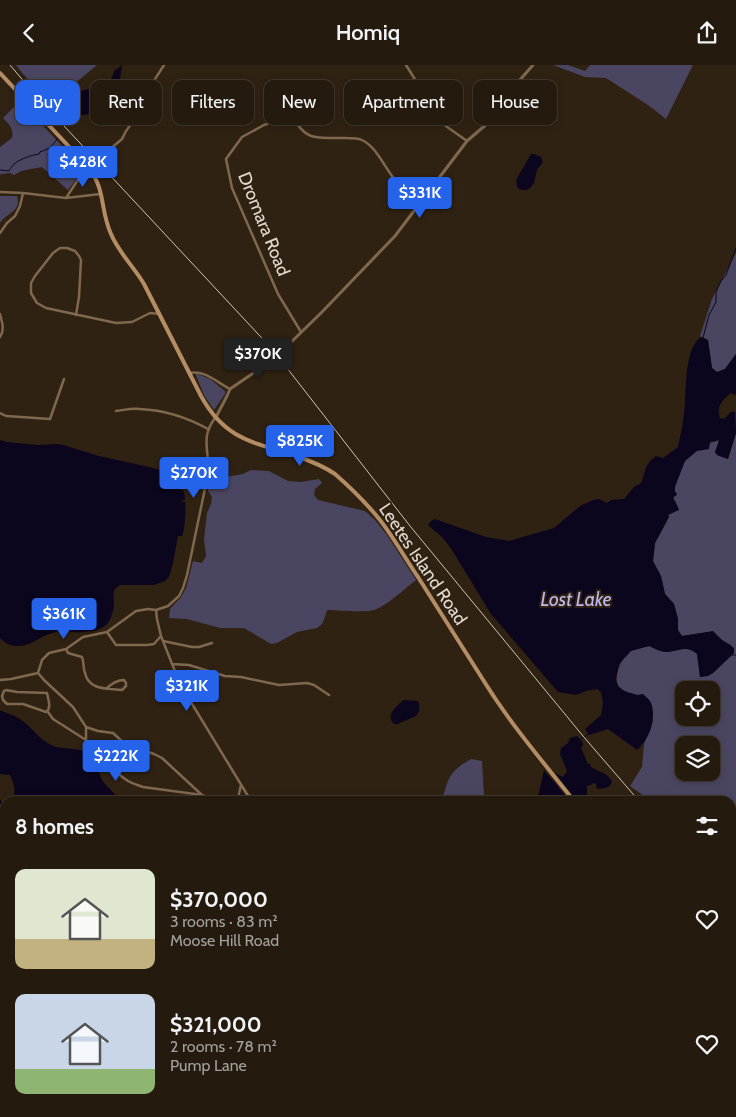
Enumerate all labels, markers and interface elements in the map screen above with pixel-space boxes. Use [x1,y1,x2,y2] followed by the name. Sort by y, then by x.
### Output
[15,19,43,47] icon: back
[336,19,400,46] text: Homiq
[693,19,721,47] icon: share
[15,80,80,125] chip: Buy
[90,80,162,125] chip: Rent
[172,80,254,125] chip: Filters
[264,80,334,125] chip: New
[344,80,463,125] chip: Apartment
[473,80,557,125] chip: House
[48,145,118,188] pin: $428K
[59,152,107,171] text: $428K
[233,169,295,279] street label: Dromara Road
[385,177,455,219] pin: $331K
[399,183,441,202] text: $331K
[223,337,293,380] pin: $370K
[234,344,282,363] text: $370K
[265,425,335,467] pin: $825K
[277,431,323,450] text: $825K
[159,457,229,499] pin: $270K
[170,463,218,482] text: $270K
[374,499,472,629] street label: Leetes Island Road
[540,588,612,611] water label: Lost Lake
[29,597,99,640] pin: $361K
[43,604,85,623] text: $361K
[152,669,222,712] pin: $321K
[166,676,208,695] text: $321K
[675,681,720,781] map controls
[675,681,720,726] button: locate
[675,736,720,781] button: layers
[81,739,151,782] pin: $222K
[94,746,138,765] text: $222K
[693,812,721,840] icon: filters
[15,814,94,839] text: 8 homes
[170,887,268,912] text: $370,000
[55,889,115,949] icon: home
[693,905,721,933] icon: heart
[170,912,278,931] text: 3 rooms · 83 m²
[170,931,279,950] text: Moose Hill Road
[170,1012,262,1037] text: $321,000
[55,1014,115,1074] icon: home
[693,1030,721,1058] icon: heart
[170,1037,277,1056] text: 2 rooms · 78 m²
[170,1056,247,1075] text: Pump Lane

